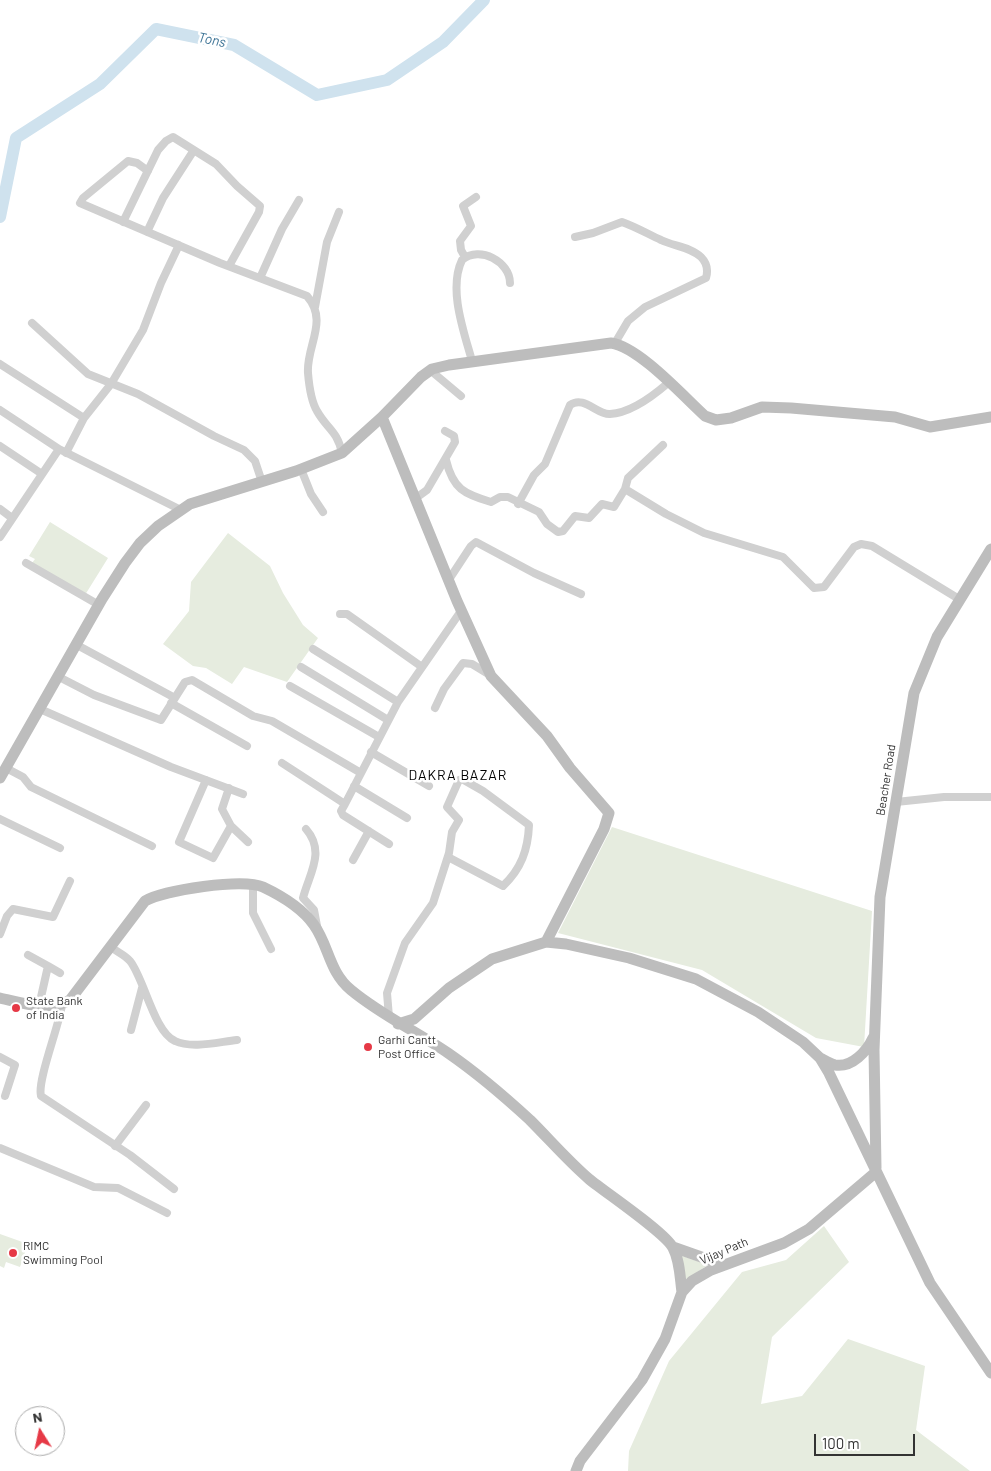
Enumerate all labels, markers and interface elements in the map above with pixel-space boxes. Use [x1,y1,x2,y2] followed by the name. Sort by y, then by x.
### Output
[197,29,227,51] water label: Tons
[873,743,899,817] street label: Beacher Road
[407,767,509,783] district label: DAKRA BAZAR
[26,994,82,1022] place label: State Bank of India
[10,1002,22,1014] marker: State Bank of India
[378,1033,436,1061] place label: Garhi Cantt Post Office
[362,1041,374,1053] marker: Garhi Cantt Post Office
[698,1234,750,1268] street label: Vijay Path
[23,1239,103,1267] place label: RIMC Swimming Pool
[7,1247,19,1259] marker: RIMC Swimming Pool
[15,1406,65,1456] north arrow
[31,1408,44,1426] text: N
[816,1424,917,1456] scale bar
[822,1434,860,1452] text: 100 m

